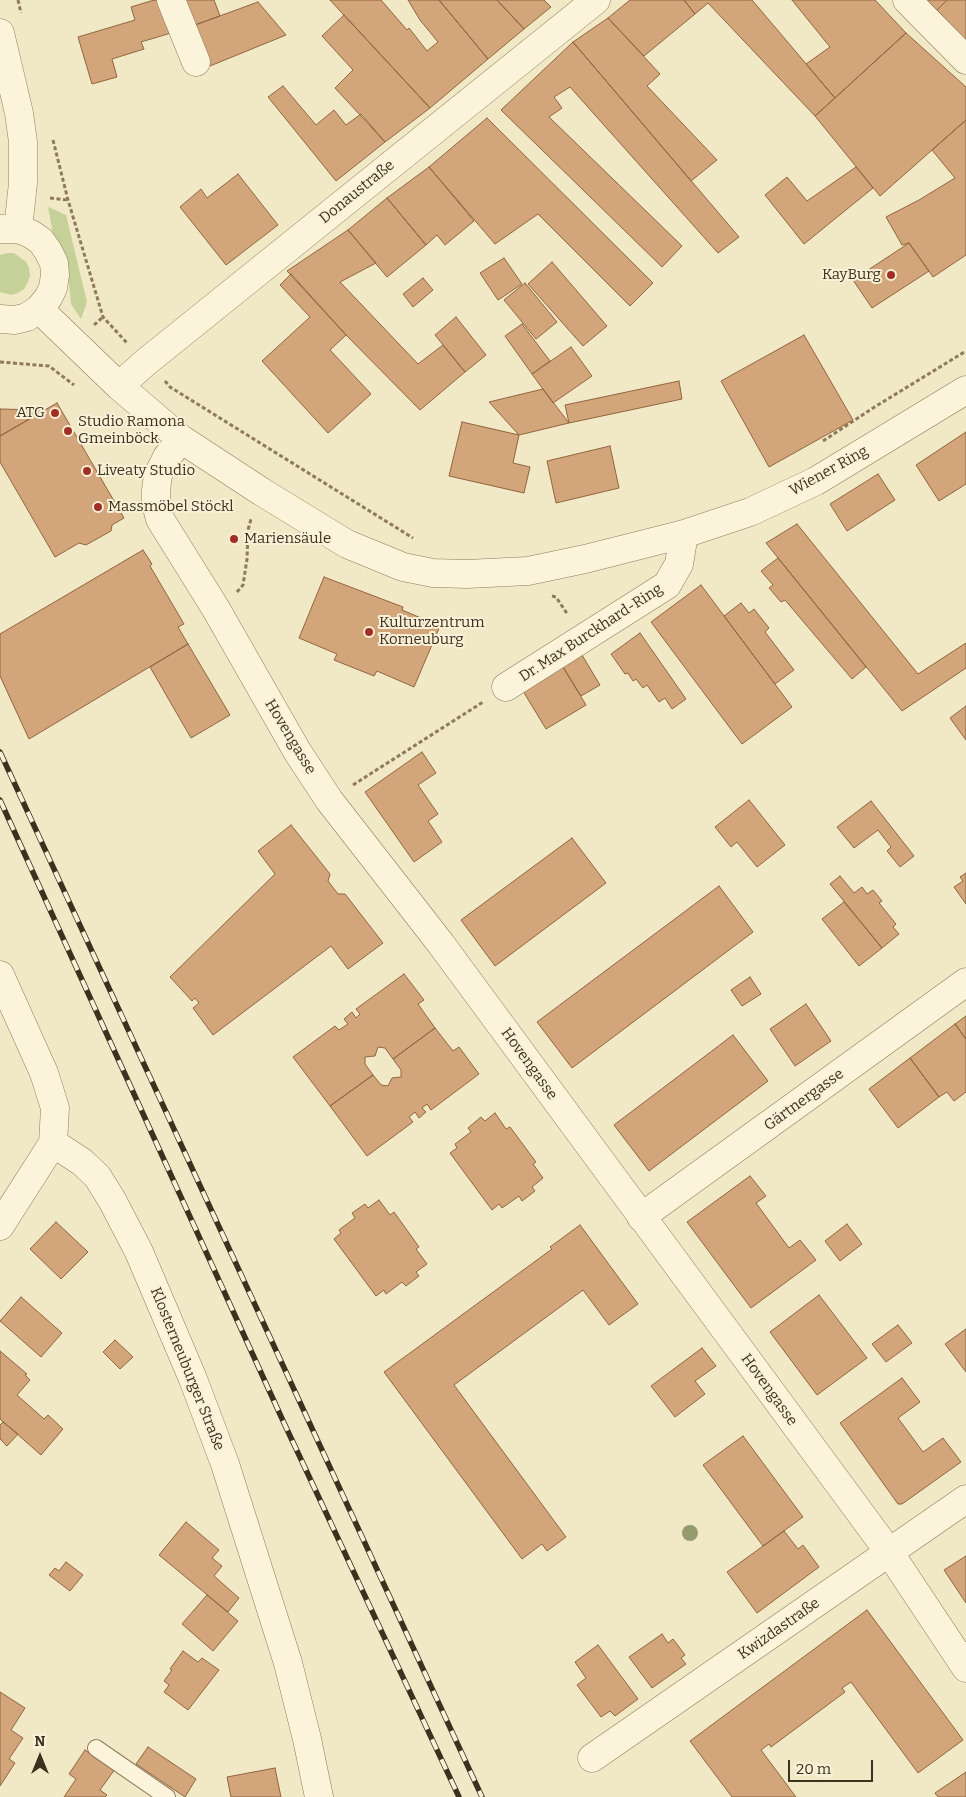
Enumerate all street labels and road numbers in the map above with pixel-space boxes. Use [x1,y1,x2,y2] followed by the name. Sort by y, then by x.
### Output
[316,156,398,228] street label: Donaustraße
[787,442,871,500] street label: Wiener Ring
[516,580,666,686] street label: Dr. Max Burckhard-Ring
[261,696,319,778] street label: Hovengasse
[497,1025,561,1103] street label: Hovengasse
[761,1065,847,1135] street label: Gärtnergasse
[146,1285,228,1453] street label: Klosterneuburger Straße
[737,1351,801,1429] street label: Hovengasse
[735,1594,823,1664] street label: Kwizdastraße

